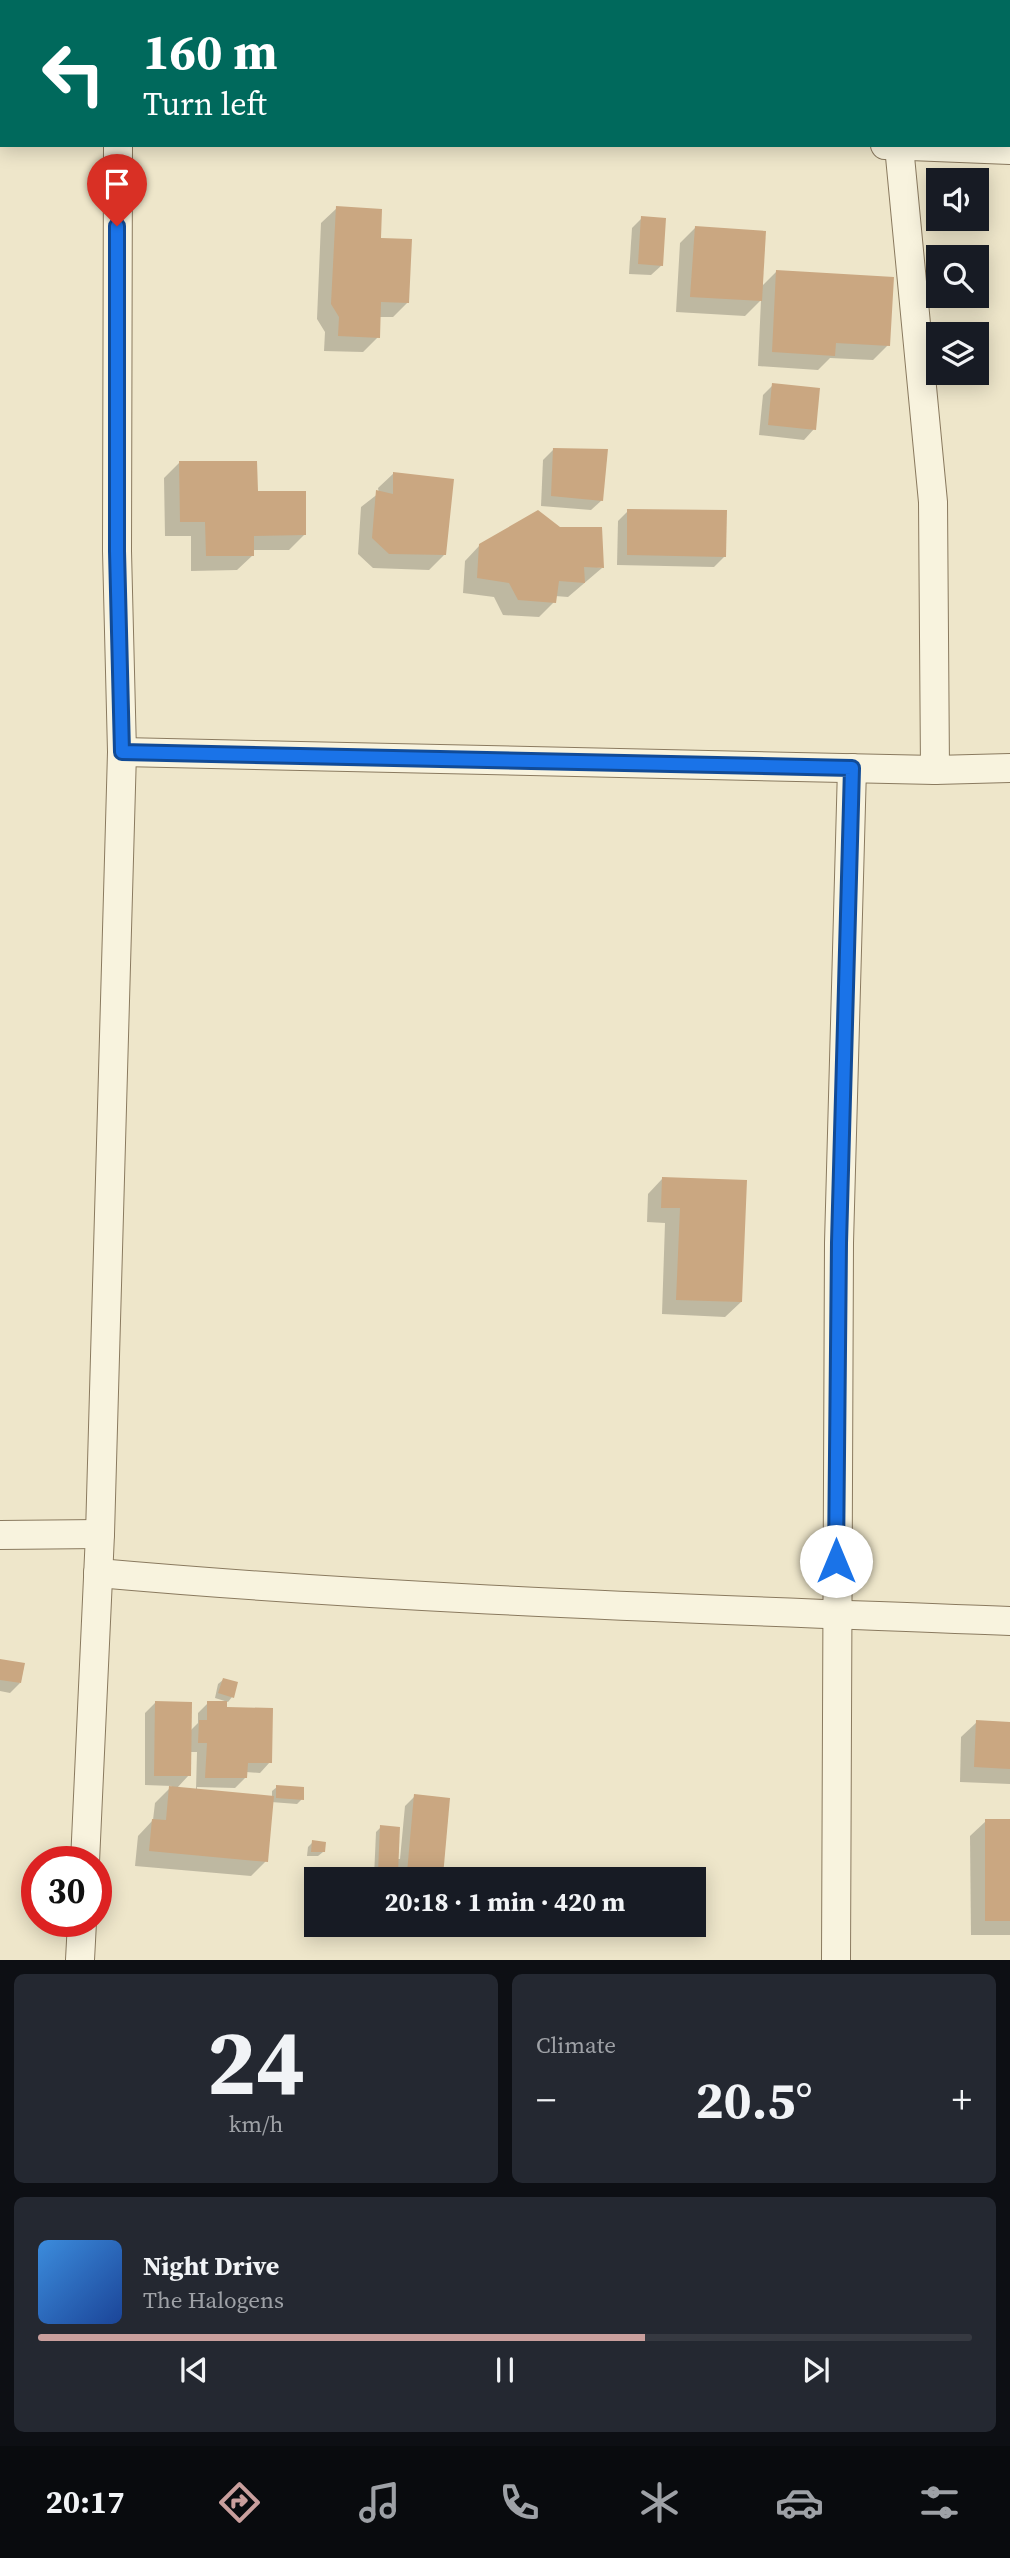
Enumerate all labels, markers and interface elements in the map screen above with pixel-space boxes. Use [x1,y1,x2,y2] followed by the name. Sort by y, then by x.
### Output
[143,18,278,85] text: 160 m
[28,28,119,119] icon: left
[143,82,267,126] text: Turn left
[87,154,147,226] pin
[98,165,136,203] icon: arrive
[926,168,989,385] map controls
[926,168,989,231] button: sound
[926,245,989,308] button: search
[926,322,989,385] button: layers
[799,1524,873,1598] position arrow
[21,1846,112,1937] speed limit sign: 30
[385,1884,625,1920] text: 20:18 · 1 min · 420 m
[207,2000,305,2124] text: 24
[536,2029,616,2061] text: Climate
[695,2064,813,2135] text: 20.5°
[536,2074,556,2126] text: −
[952,2074,972,2126] text: +
[229,2108,283,2140] text: km/h
[143,2248,279,2284] text: Night Drive
[143,2284,284,2316] text: The Halogens
[175,2351,213,2389] icon: previous
[486,2351,524,2389] icon: pause
[797,2351,835,2389] icon: next
[215,2478,264,2527] icon: directions
[355,2478,404,2527] icon: music
[495,2478,544,2527] icon: phone
[635,2478,684,2527] icon: climate
[775,2478,824,2527] icon: car
[915,2478,964,2527] icon: filters
[46,2480,124,2524] text: 20:17

